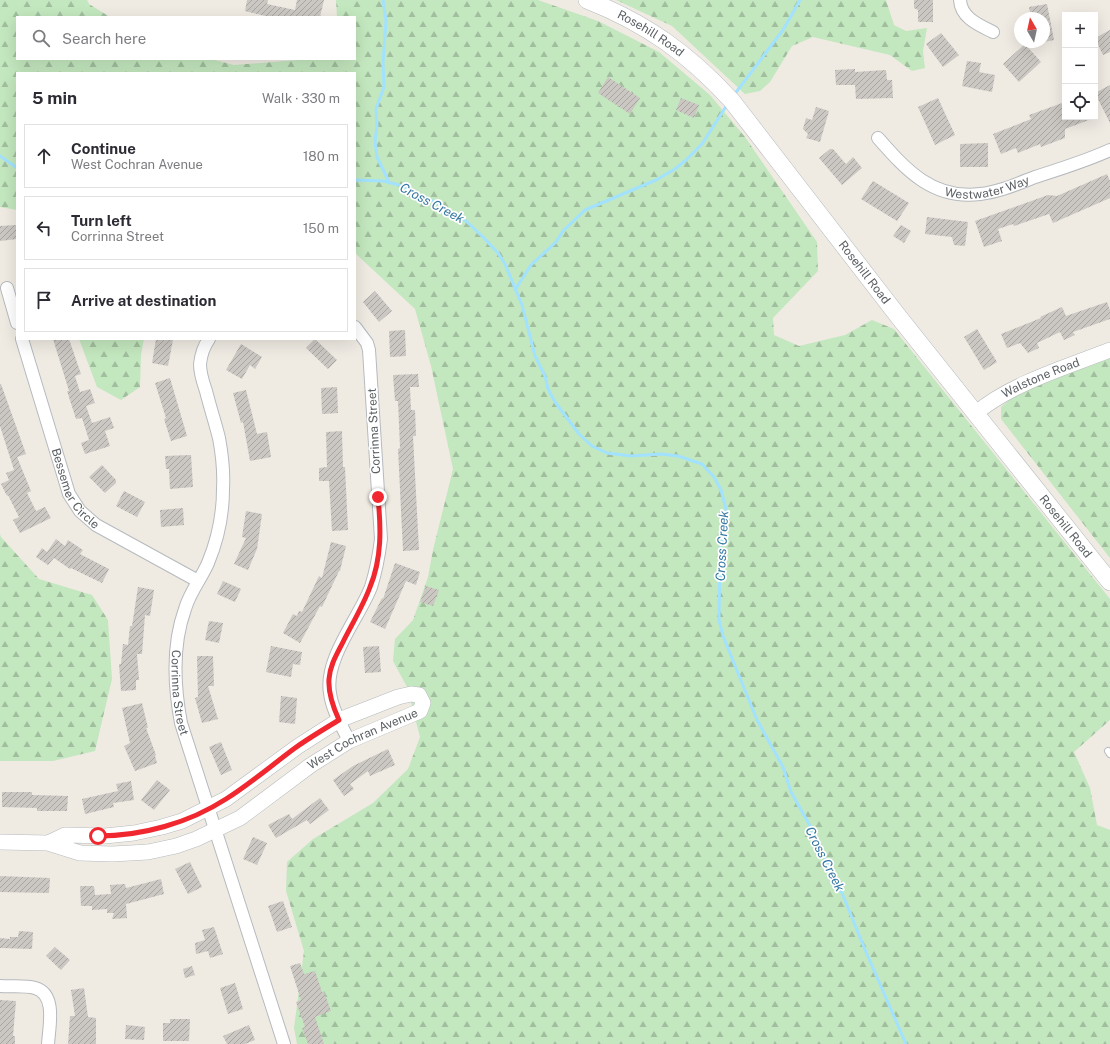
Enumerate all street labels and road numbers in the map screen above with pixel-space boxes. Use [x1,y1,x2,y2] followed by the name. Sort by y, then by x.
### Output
[615,7,687,60] street label: Rosehill Road
[943,173,1032,202] street label: Westwater Way
[836,238,893,307] street label: Rosehill Road
[999,355,1081,401] street label: Walstone Road
[365,387,383,474] street label: Corrinna Street
[48,446,102,532] street label: Bessemer Circle
[1036,492,1095,560] street label: Rosehill Road
[168,649,192,737] street label: Corrinna Street
[305,706,420,772] street label: West Cochran Avenue

